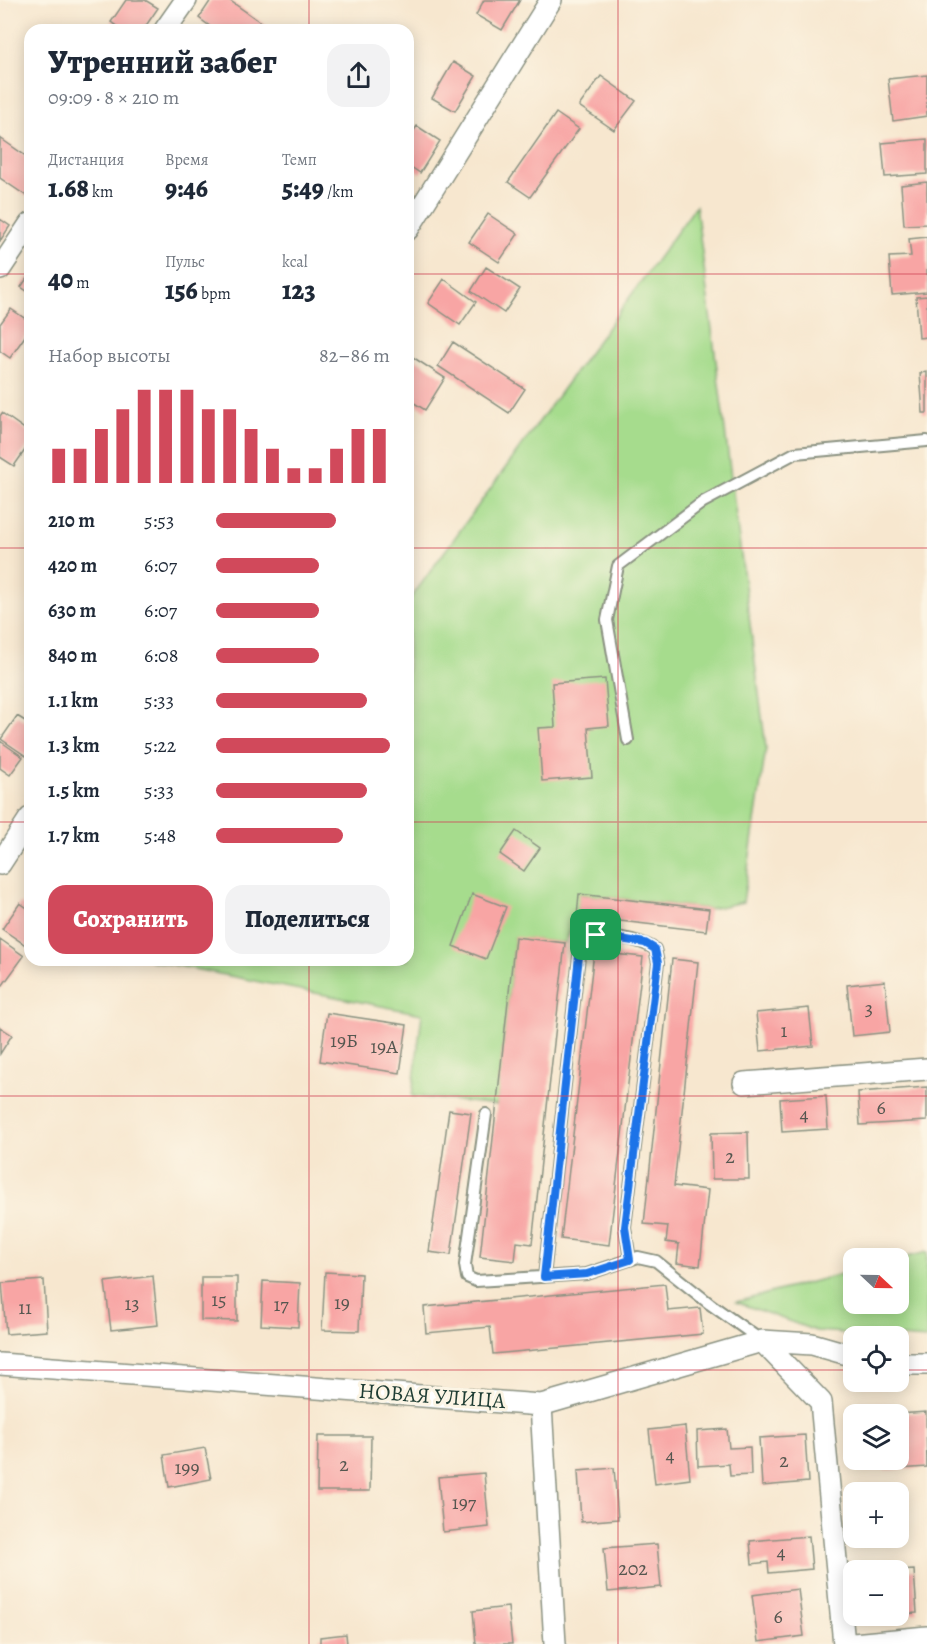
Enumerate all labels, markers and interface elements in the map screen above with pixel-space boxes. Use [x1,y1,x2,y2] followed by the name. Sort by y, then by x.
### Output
[48,39,277,84] text: Утренний забег
[327,44,390,107] button: share
[48,84,180,111] text: 09:09 · 8 × 210 m
[48,149,124,171] text: Дистанция
[165,149,209,171] text: Время
[282,149,317,171] text: Темп
[48,171,89,206] text: 1.68
[165,171,208,206] text: 9:46
[282,171,324,206] text: 5:49
[89,181,113,203] text: km
[324,181,354,203] text: /km
[165,251,205,273] text: Пульс
[282,251,308,273] text: kcal
[48,262,73,297] text: 40
[73,272,90,294] text: m
[165,273,198,308] text: 156
[282,273,316,308] text: 123
[198,283,231,305] text: bpm
[48,342,171,369] text: Набор высоты
[319,342,390,369] text: 82–86 m
[48,507,95,534] text: 210 m
[144,507,174,534] text: 5:53
[48,552,97,579] text: 420 m
[144,552,177,579] text: 6:07
[48,597,96,624] text: 630 m
[144,597,177,624] text: 6:07
[48,642,97,669] text: 840 m
[144,642,178,669] text: 6:08
[48,687,98,714] text: 1.1 km
[144,687,174,714] text: 5:33
[48,732,100,759] text: 1.3 km
[144,732,176,759] text: 5:22
[48,777,100,804] text: 1.5 km
[144,777,174,804] text: 5:33
[48,822,100,849] text: 1.7 km
[144,822,176,849] text: 5:48
[48,885,213,954] button: Сохранить
[225,885,390,954] button: Поделиться
[570,909,621,960] pin
[579,918,612,951] icon: arrive
[865,995,873,1022] house number: 3
[781,1017,788,1044] house number: 1
[330,1027,358,1054] house number: 19Б
[370,1033,398,1060] house number: 19А
[876,1094,886,1121] house number: 6
[799,1101,809,1128] house number: 4
[725,1143,735,1170] house number: 2
[843,1248,909,1314] north arrow
[843,1248,909,1626] map controls
[211,1286,227,1313] house number: 15
[334,1289,350,1316] house number: 19
[124,1290,140,1317] house number: 13
[273,1291,289,1318] house number: 17
[18,1294,32,1321] house number: 11
[843,1326,909,1392] button: locate
[358,1376,507,1416] street label: НОВАЯ УЛИЦА
[843,1404,909,1470] button: layers
[665,1442,675,1469] house number: 4
[779,1447,789,1474] house number: 2
[339,1451,349,1478] house number: 2
[174,1454,200,1481] house number: 199
[843,1482,909,1548] button: +
[452,1489,477,1516] house number: 197
[776,1539,786,1566] house number: 4
[618,1555,648,1582] house number: 202
[843,1560,909,1626] button: −
[773,1603,783,1630] house number: 6

